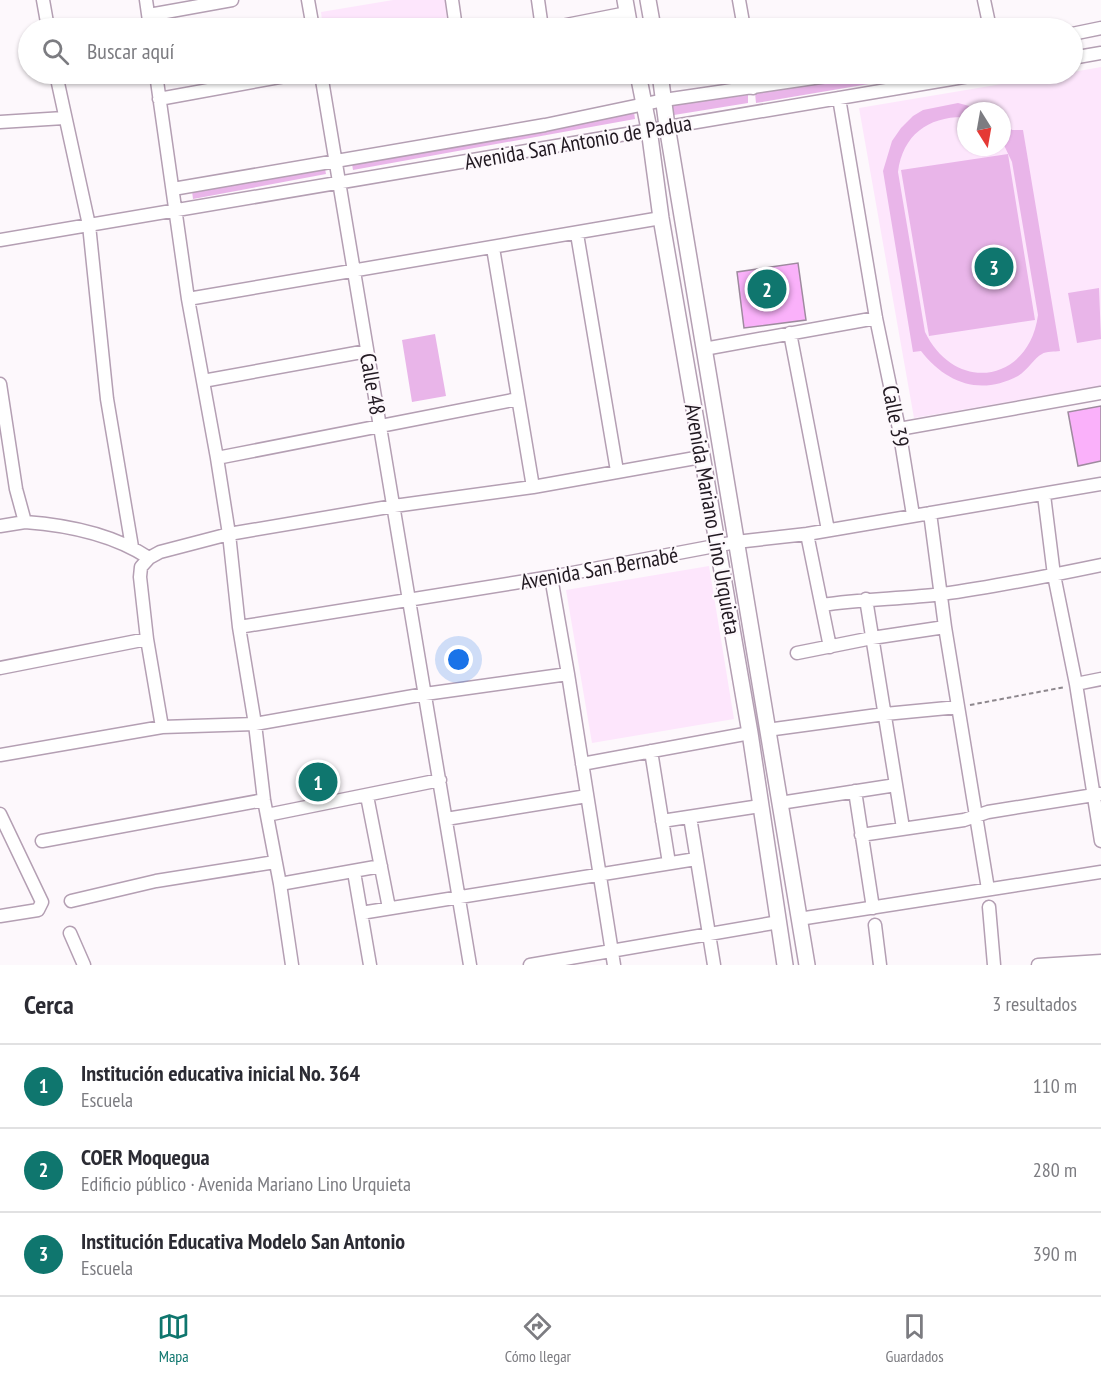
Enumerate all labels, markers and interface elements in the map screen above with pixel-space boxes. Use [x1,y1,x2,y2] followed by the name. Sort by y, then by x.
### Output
[18,18,1083,84] search box
[39,35,72,68] icon: search
[87,37,174,65] text: Buscar aquí
[957,102,1011,156] north arrow
[462,108,694,176] street label: Avenida San Antonio de Padua
[974,244,1014,290] pin: 3
[748,266,786,312] pin: 2
[354,351,392,417] street label: Calle 48
[876,383,916,449] street label: Calle 39
[679,401,747,637] street label: Avenida Mariano Lino Urquieta
[518,540,680,596] street label: Avenida San Bernabé
[444,645,473,674] your location
[298,760,338,804] pin: 1
[24,988,74,1021] text: Cerca
[992,991,1077,1017] text: 3 resultados
[81,1059,360,1087] text: Institución educativa inicial No. 364
[39,1073,48,1099] text: 1
[1033,1073,1077,1099] text: 110 m
[81,1087,133,1113] text: Escuela
[81,1143,210,1171] text: COER Moquegua
[39,1157,48,1183] text: 2
[1033,1157,1077,1183] text: 280 m
[81,1171,411,1197] text: Edificio público · Avenida Mariano Lino Urquieta
[81,1227,405,1255] text: Institución Educativa Modelo San Antonio
[39,1241,48,1267] text: 3
[1033,1241,1077,1267] text: 390 m
[81,1255,133,1281] text: Escuela
[157,1310,190,1366] tab: Mapa
[505,1310,571,1366] tab: Cómo llegar
[886,1310,944,1366] tab: Guardados

